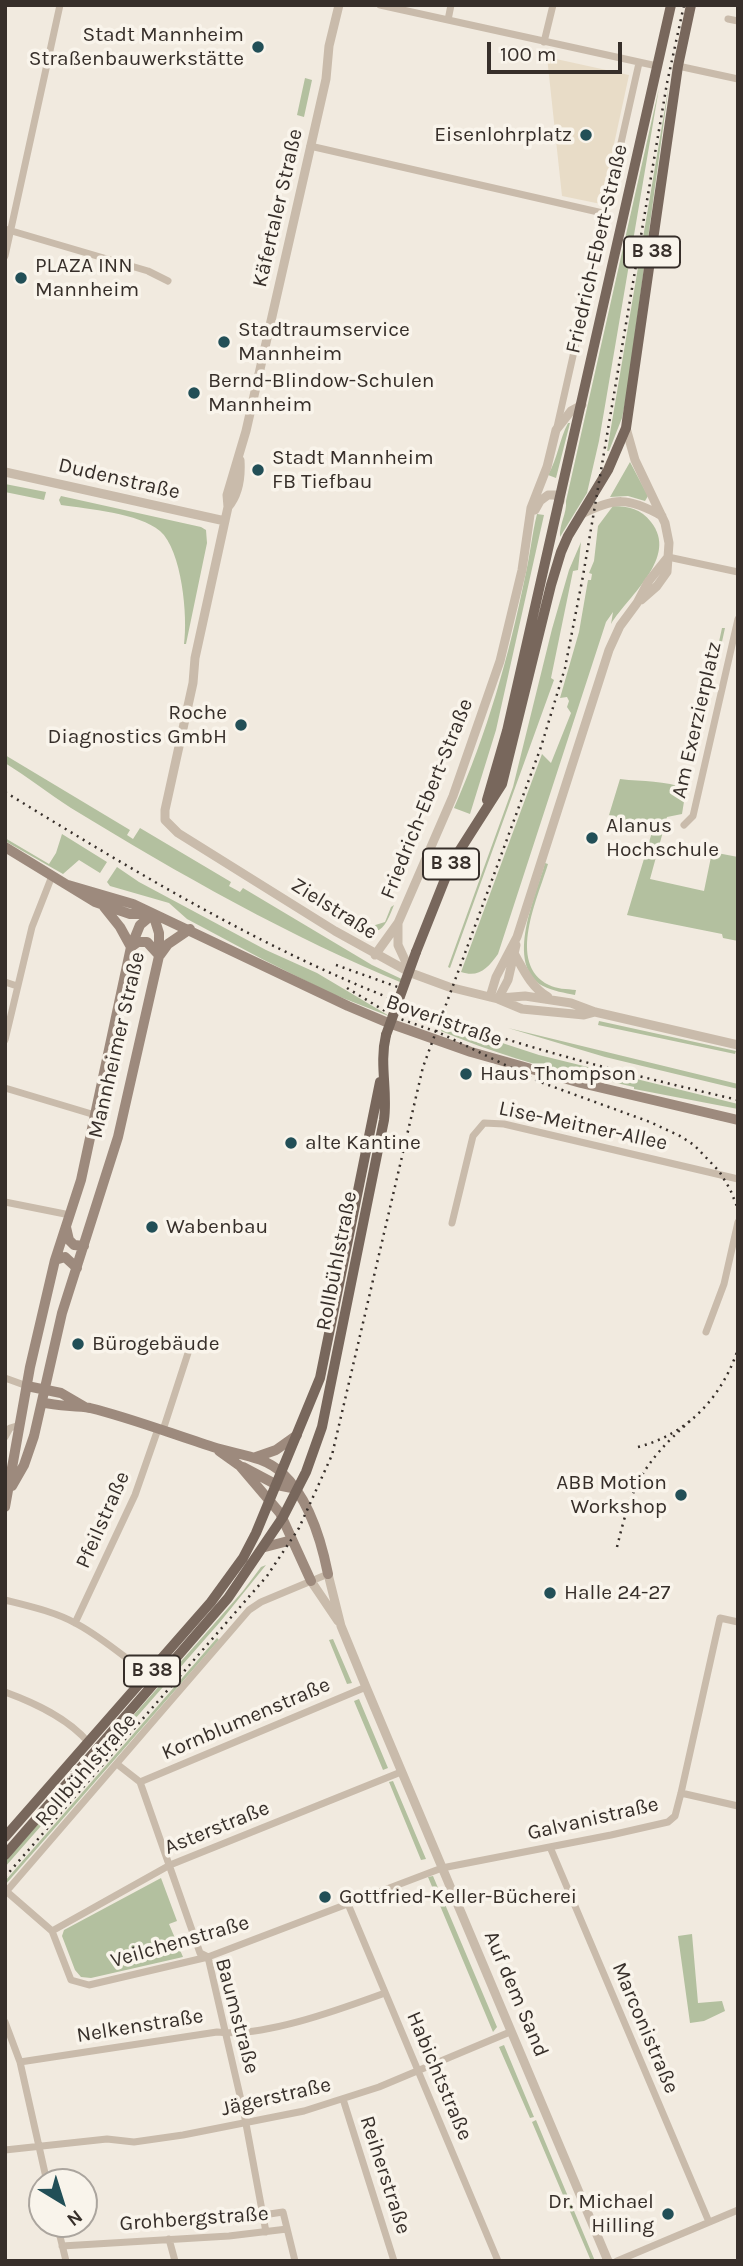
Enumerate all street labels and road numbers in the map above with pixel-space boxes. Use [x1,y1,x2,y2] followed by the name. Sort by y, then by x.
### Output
[248,126,308,290] street label: Käfertaler Straße
[561,142,633,356] street label: Friedrich-Ebert-Straße
[624,236,680,268] road number: B 38
[56,453,182,505] street label: Dudenstraße
[667,639,727,801] street label: Am Exerzierplatz
[375,695,479,903] street label: Friedrich-Ebert-Straße
[423,848,479,880] road number: B 38
[286,873,382,945] street label: Zielstraße
[83,949,151,1141] street label: Mannheimer Straße
[382,989,506,1053] street label: Boveristraße
[496,1096,670,1156] street label: Lise-Meitner-Allee
[311,1189,363,1333] street label: Rollbühlstraße
[70,1468,136,1572] street label: Pfeilstraße
[124,1656,180,1686] road number: B 38
[158,1672,334,1766] street label: Kornblumenstraße
[30,1708,142,1832] street label: Rollbühlstraße
[525,1792,661,1846] street label: Galvanistraße
[161,1796,273,1860] street label: Asterstraße
[108,1910,252,1974] street label: Veilchenstraße
[478,1927,554,2061] street label: Auf dem Sand
[209,1955,265,2077] street label: Baumstraße
[606,1959,684,2097] street label: Marconistraße
[75,2004,205,2048] street label: Nelkenstraße
[401,2008,477,2144] street label: Habichtstraße
[219,2072,333,2122] street label: Jägerstraße
[354,2113,416,2237] street label: Reiherstraße
[119,2201,269,2237] street label: Grohbergstraße

